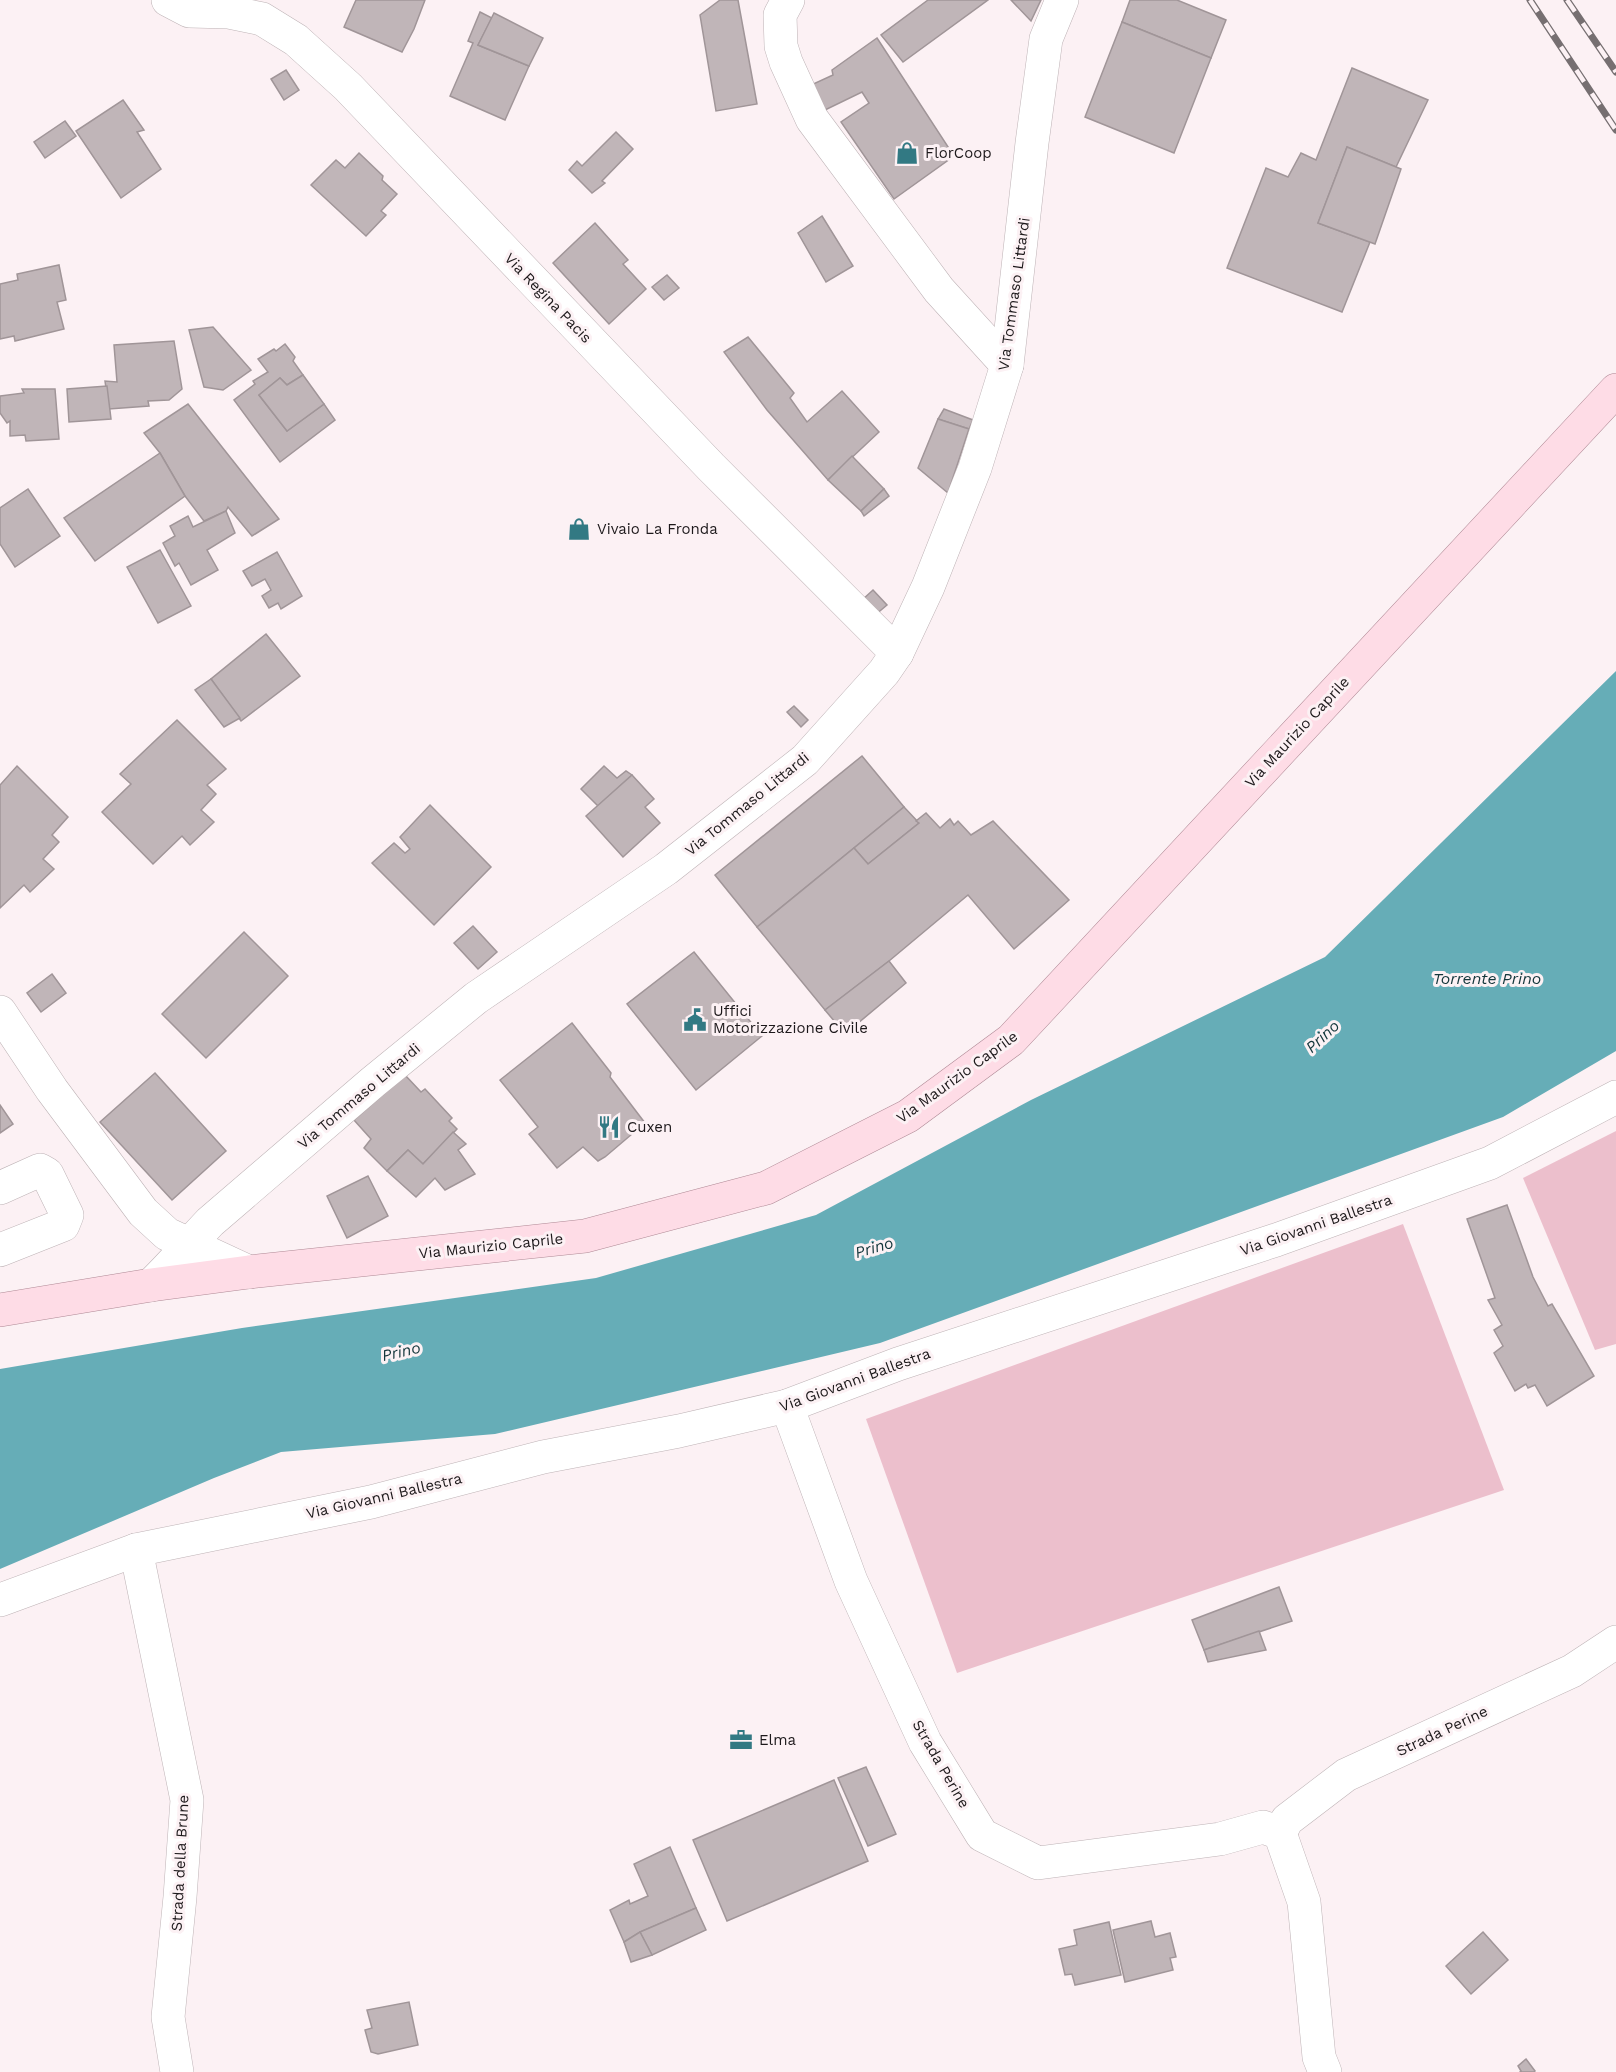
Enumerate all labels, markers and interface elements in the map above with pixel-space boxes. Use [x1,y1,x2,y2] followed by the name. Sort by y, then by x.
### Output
[894,140,920,166] shop icon: FlorCoop
[925,144,992,162] place label: FlorCoop
[994,216,1034,372] street label: Via Tommaso Littardi
[501,249,595,347] street label: Via Regina Pacis
[566,516,592,542] shop icon: Vivaio La Fronda
[597,520,718,538] place label: Vivaio La Fronda
[1241,673,1353,791] street label: Via Maurizio Caprile
[681,748,813,860] street label: Via Tommaso Littardi
[1433,969,1541,988] water label: Torrente Prino
[713,1002,868,1037] place label: Uffici Motorizzazione Civile
[682,1007,708,1033] public building icon: Uffici Motorizzazione Civile
[1302,1016,1343,1057] water label: Prino
[893,1027,1021,1127] street label: Via Maurizio Caprile
[294,1039,424,1153] street label: Via Tommaso Littardi
[596,1114,622,1140] restaurant icon: Cuxen
[627,1118,672,1136] place label: Cuxen
[1238,1190,1395,1259] street label: Via Giovanni Ballestra
[418,1229,564,1263] street label: Via Maurizio Caprile
[853,1233,896,1262] water label: Prino
[380,1338,422,1365] water label: Prino
[777,1344,933,1416] street label: Via Giovanni Ballestra
[304,1469,464,1523] street label: Via Giovanni Ballestra
[1393,1702,1491,1760] street label: Strada Perine
[909,1717,973,1811] street label: Strada Perine
[728,1727,754,1753] office icon: Elma
[759,1731,796,1749] place label: Elma
[167,1794,193,1932] street label: Strada della Brune

